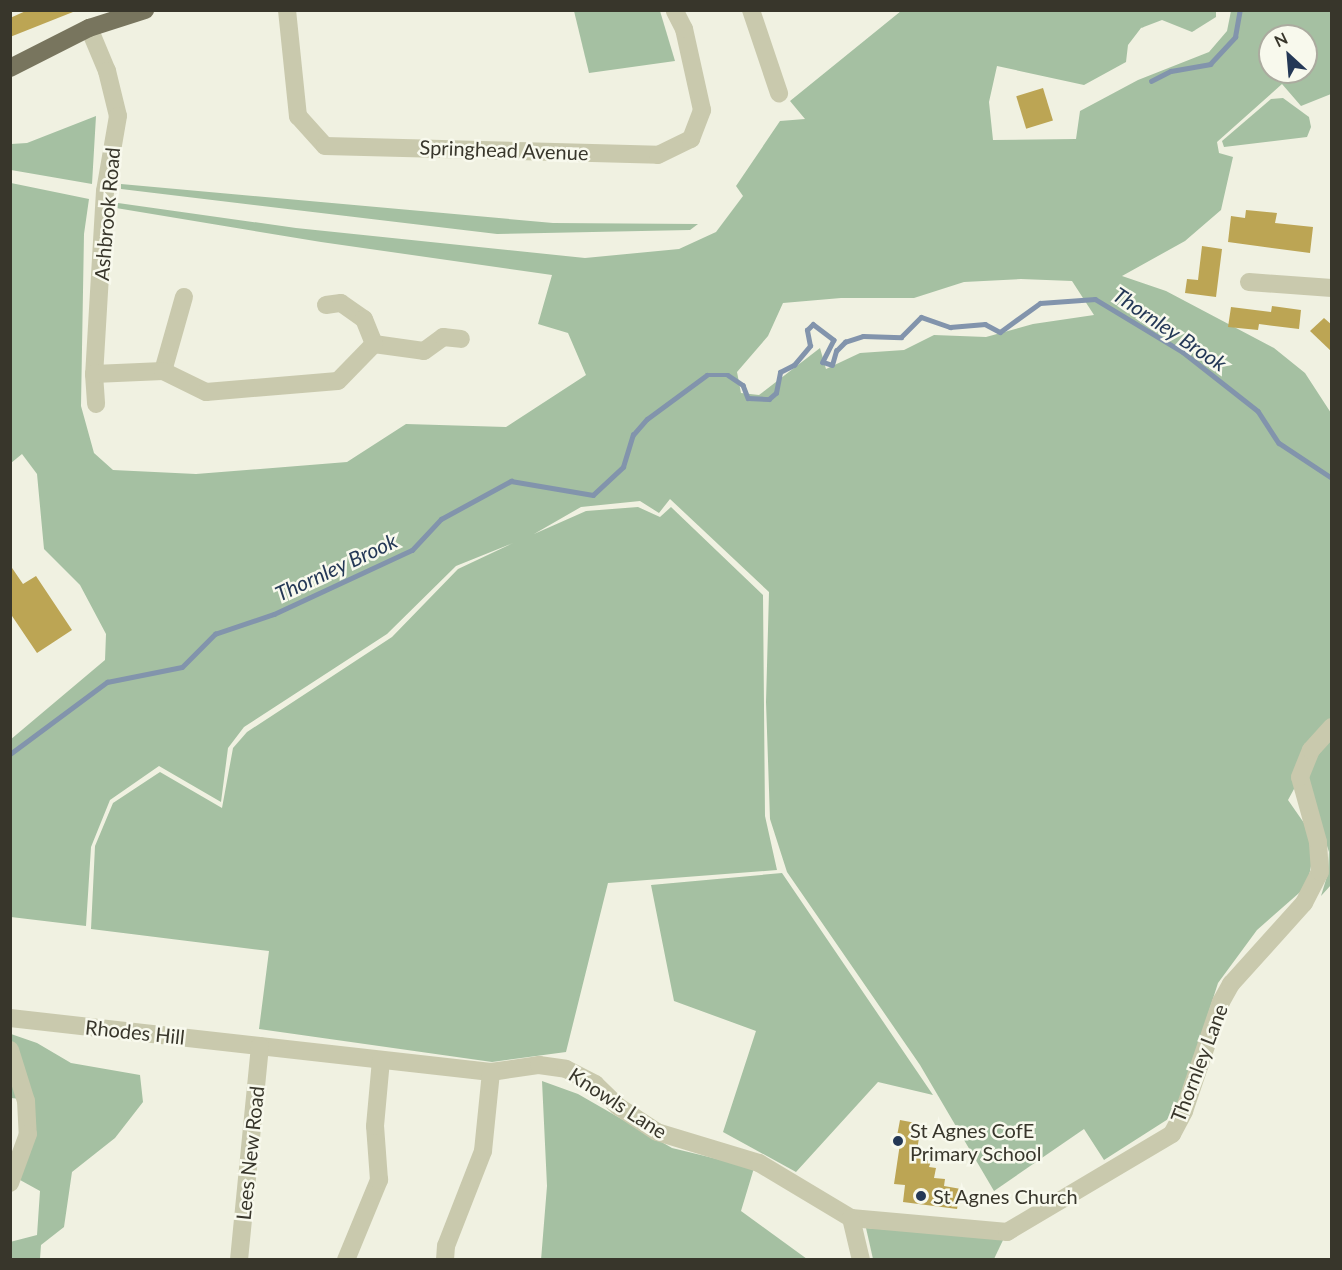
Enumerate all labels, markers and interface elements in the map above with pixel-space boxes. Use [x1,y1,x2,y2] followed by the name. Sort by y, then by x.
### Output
[1258,24,1318,84] north arrow
[1271,28,1290,50] text: N
[419,135,589,165] street label: Springhead Avenue
[89,146,125,282] street label: Ashbrook Road
[1108,282,1232,376] water label: Thornley Brook
[271,528,401,606] water label: Thornley Brook
[1165,1000,1233,1126] street label: Thornley Lane
[84,1015,186,1049] street label: Rhodes Hill
[565,1063,671,1143] street label: Knowls Lane
[231,1085,269,1221] street label: Lees New Road
[910,1118,1042,1165] place label: St Agnes CofE Primary School
[891,1134,905,1148] marker: St Agnes CofE Primary School
[933,1184,1078,1208] place label: St Agnes Church
[914,1189,928,1203] marker: St Agnes Church

